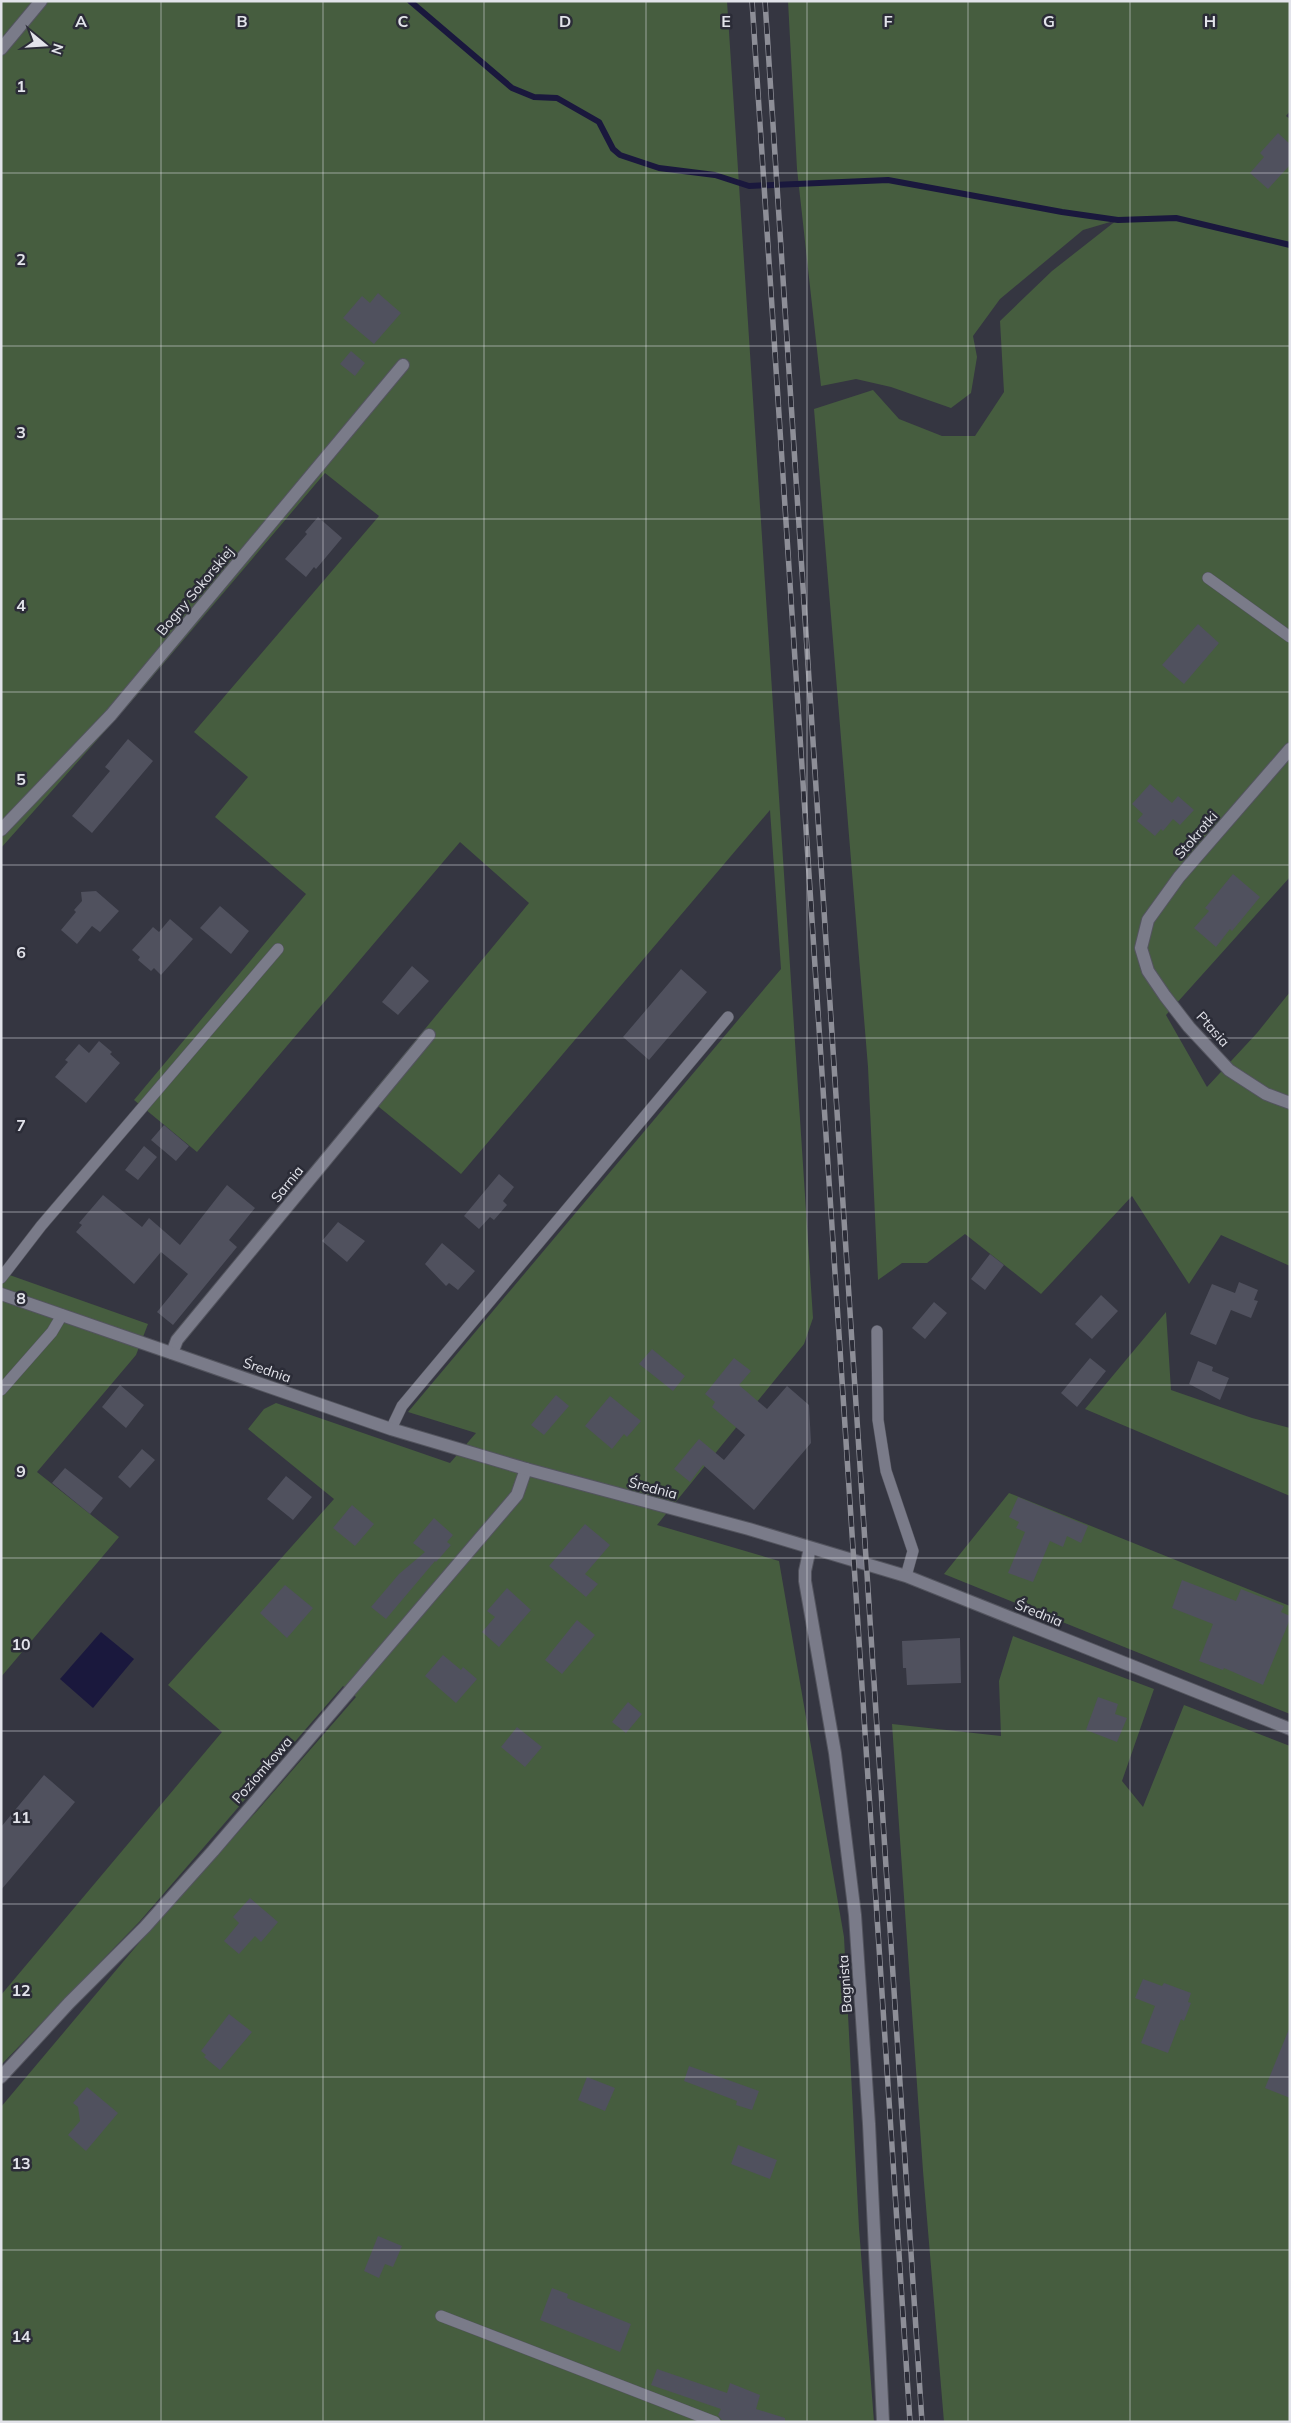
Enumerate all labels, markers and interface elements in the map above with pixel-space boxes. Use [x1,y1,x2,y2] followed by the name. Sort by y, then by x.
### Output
[75,11,87,31] text: A
[236,11,248,31] text: B
[398,11,409,31] text: C
[559,11,571,31] text: D
[721,11,731,31] text: E
[883,11,893,31] text: F
[1043,11,1055,31] text: G
[1204,11,1216,31] text: H
[20,20,70,70] north arrow
[47,41,68,57] text: N
[16,76,26,96] text: 1
[16,249,26,269] text: 2
[16,422,26,442] text: 3
[153,543,237,639] street label: Bogny Sokorskiej
[16,595,26,615] text: 4
[16,769,26,789] text: 5
[1170,808,1222,862] street label: Stokrotki
[16,942,26,962] text: 6
[1193,1008,1233,1050] street label: Ptasia
[16,1115,26,1135] text: 7
[267,1162,307,1206] street label: Sarnia
[16,1288,26,1308] text: 8
[241,1353,293,1387] street label: Średnia
[16,1461,26,1481] text: 9
[627,1473,679,1503] street label: Średnia
[1013,1595,1065,1631] street label: Średnia
[11,1634,31,1654] text: 10
[228,1733,296,1807] street label: Poziomkowa
[11,1807,31,1827] text: 11
[834,1954,856,2014] street label: Bagnista
[11,1980,31,2000] text: 12
[11,2153,31,2173] text: 13
[11,2326,31,2346] text: 14

